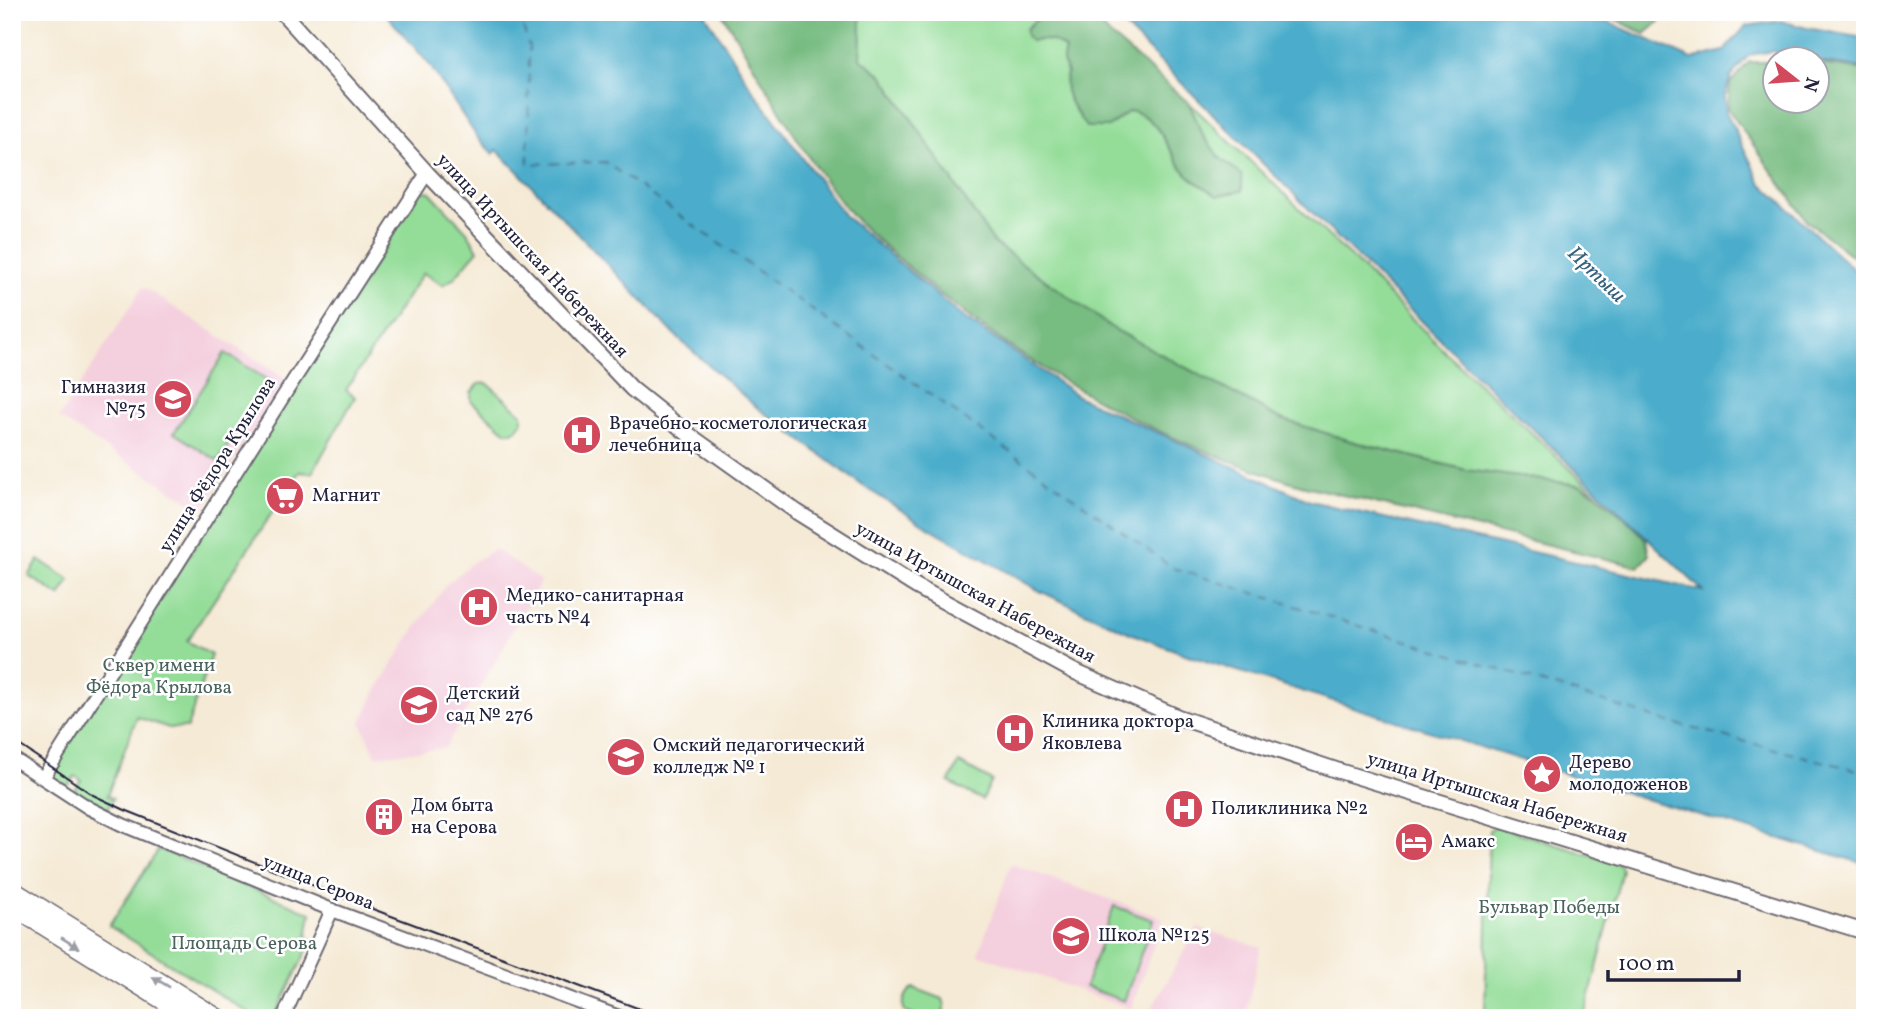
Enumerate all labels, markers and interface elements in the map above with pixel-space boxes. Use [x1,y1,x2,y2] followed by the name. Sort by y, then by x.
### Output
[1762,46,1832,116] north arrow
[1796,74,1825,95] text: N
[430,148,634,364] street label: улица Иртышская Набережная
[1560,240,1632,310] water label: Иртыш
[153,372,283,558] street label: улица Фёдора Крылова
[61,375,146,423] place label: Гимназия №75
[152,378,194,420] school or university icon: Гимназия №75
[609,411,867,459] place label: Врачебно-косметологическая лечебница
[561,414,603,456] hospital icon: Врачебно-косметологическая лечебница
[264,475,306,517] supermarket icon: Магнит
[312,483,380,509] place label: Магнит
[850,516,1100,670] street label: улица Иртышская Набережная
[506,583,684,631] place label: Медико-санитарная часть №4
[458,586,500,628] hospital icon: Медико-санитарная часть №4
[86,653,232,701] park label: Сквер имени Фёдора Крылова
[446,681,533,729] place label: Детский сад № 276
[398,684,440,726] school or university icon: Детский сад № 276
[1042,709,1194,757] place label: Клиника доктора Яковлева
[994,712,1036,754] hospital icon: Клиника доктора Яковлева
[653,733,865,781] place label: Омский педагогический колледж № 1
[605,736,647,778] school or university icon: Омский педагогический колледж № 1
[1364,746,1630,850] street label: улица Иртышская Набережная
[1569,750,1688,798] place label: Дерево молодоженов
[1521,753,1563,795] place icon: Дерево молодоженов
[1163,788,1205,830] hospital icon: Поликлиника №2
[411,793,497,841] place label: Дом быта на Серова
[363,796,405,838] building icon: Дом быта на Серова
[1211,796,1368,822] place label: Поликлиника №2
[1393,821,1435,863] hotel icon: Амакс
[1441,829,1495,855] place label: Амакс
[258,849,378,917] street label: улица Серова
[1478,895,1620,921] park label: Бульвар Победы
[1050,915,1092,957] school or university icon: Школа №125
[1098,923,1210,949] place label: Школа №125
[171,931,317,957] park label: Площадь Серова
[61,937,80,949] one-way arrow
[1608,939,1739,983] scale bar
[1618,950,1675,979] text: 100 m
[152,976,171,989] one-way arrow

